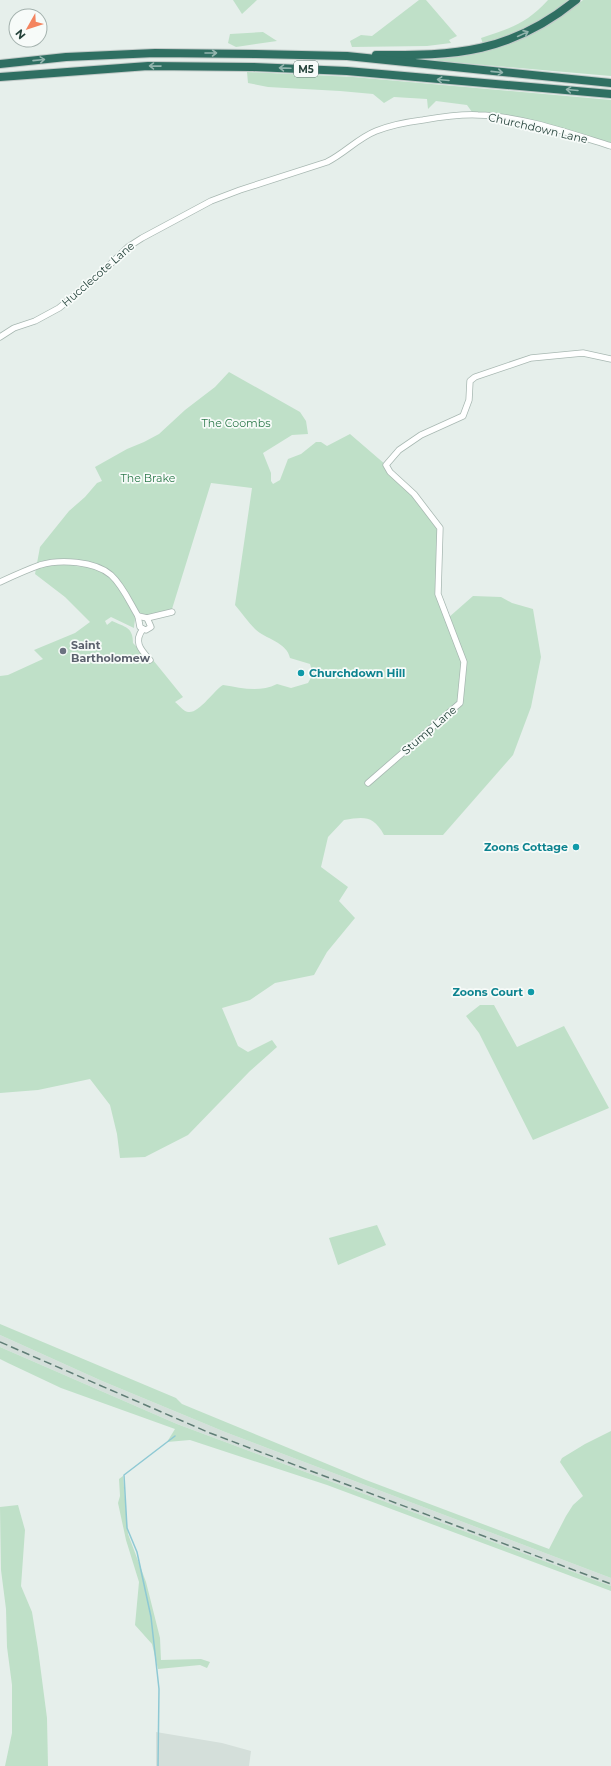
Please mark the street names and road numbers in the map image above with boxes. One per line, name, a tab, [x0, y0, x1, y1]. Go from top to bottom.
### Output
road number: M5	[294, 61, 318, 77]
street label: Churchdown Lane	[487, 110, 589, 146]
street label: Hucclecote Lane	[59, 238, 138, 309]
street label: Stump Lane	[399, 702, 459, 757]

